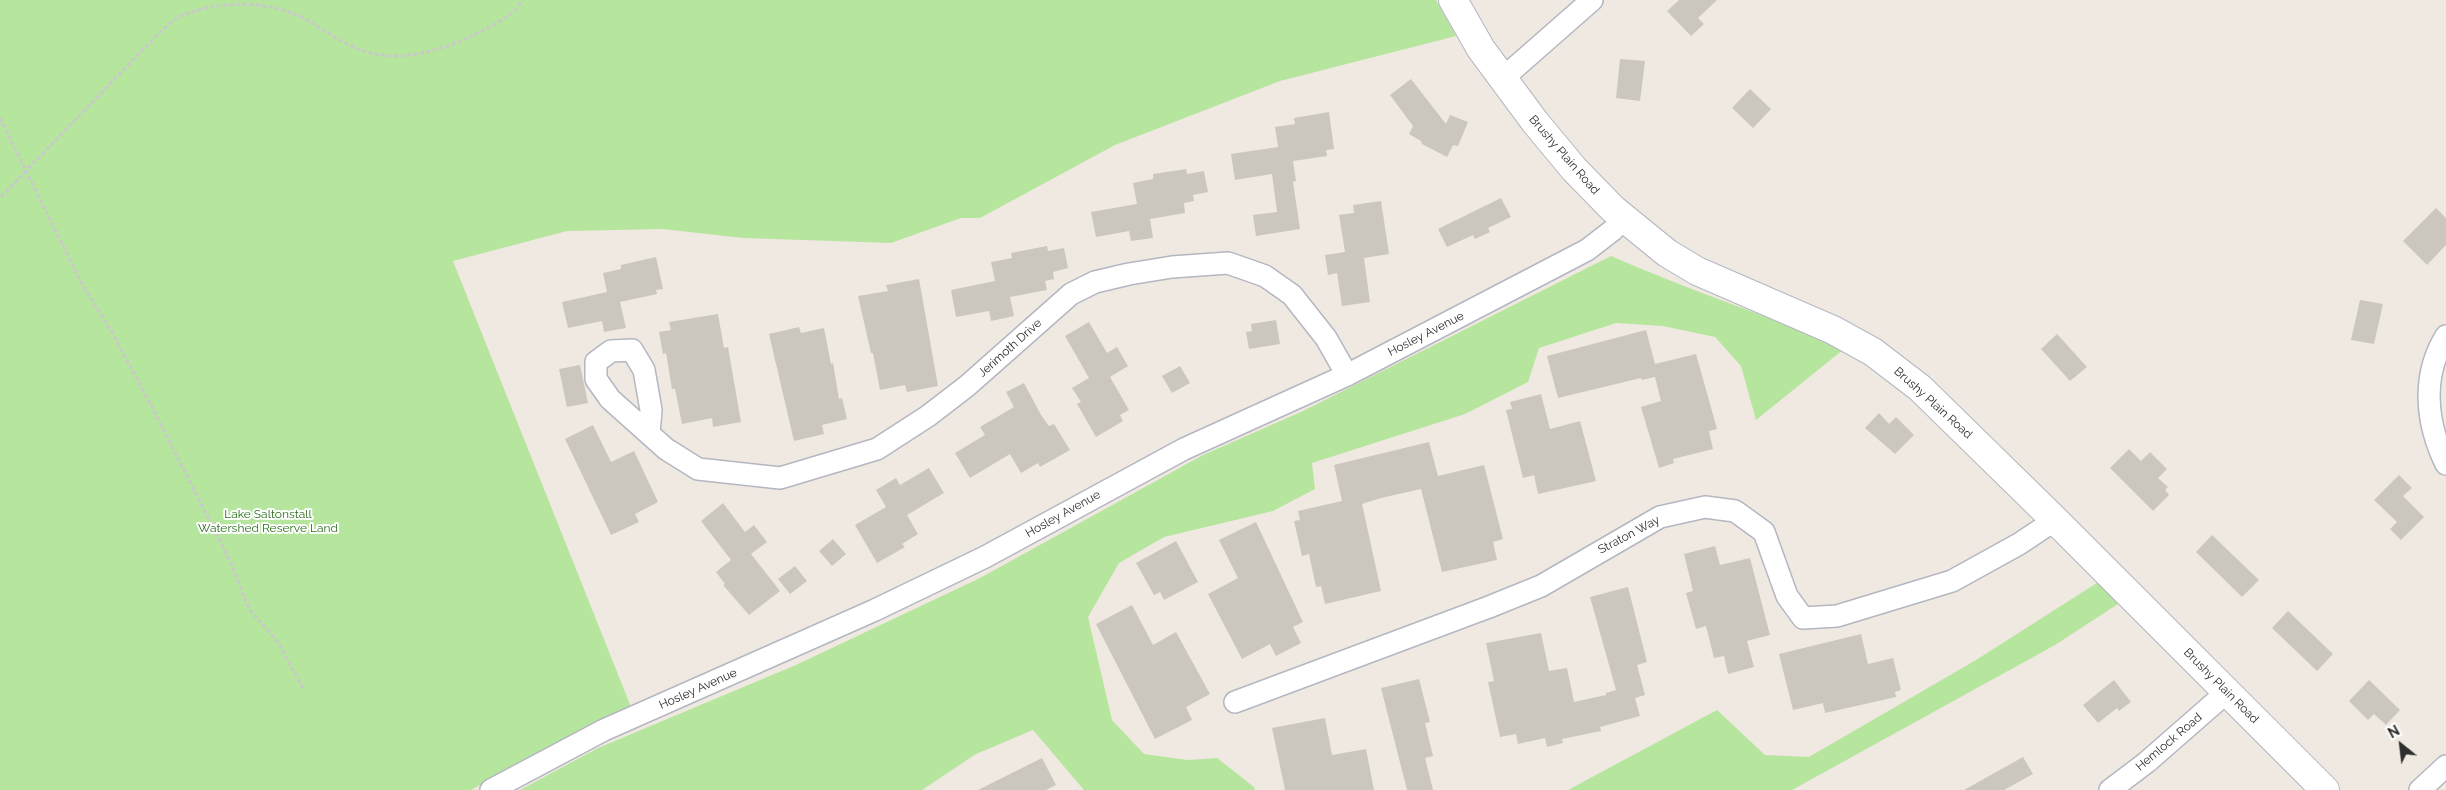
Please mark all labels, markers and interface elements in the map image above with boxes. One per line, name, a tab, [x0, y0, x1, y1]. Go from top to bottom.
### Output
street label: Brushy Plain Road	[1526, 112, 1602, 198]
street label: Hosley Avenue	[1386, 309, 1466, 359]
street label: Jerimoth Drive	[975, 316, 1045, 380]
street label: Brushy Plain Road	[1891, 364, 1975, 442]
street label: Hosley Avenue	[1023, 487, 1103, 541]
park label: Lake Saltonstall Watershed Reserve Land	[198, 507, 338, 535]
street label: Straton Way	[1596, 513, 1662, 557]
street label: Brushy Plain Road	[2180, 645, 2262, 727]
street label: Hosley Avenue	[657, 665, 739, 713]
street label: Hemlock Road	[2133, 710, 2205, 774]
north arrow	[2376, 720, 2426, 770]
text: N	[2385, 722, 2402, 741]

